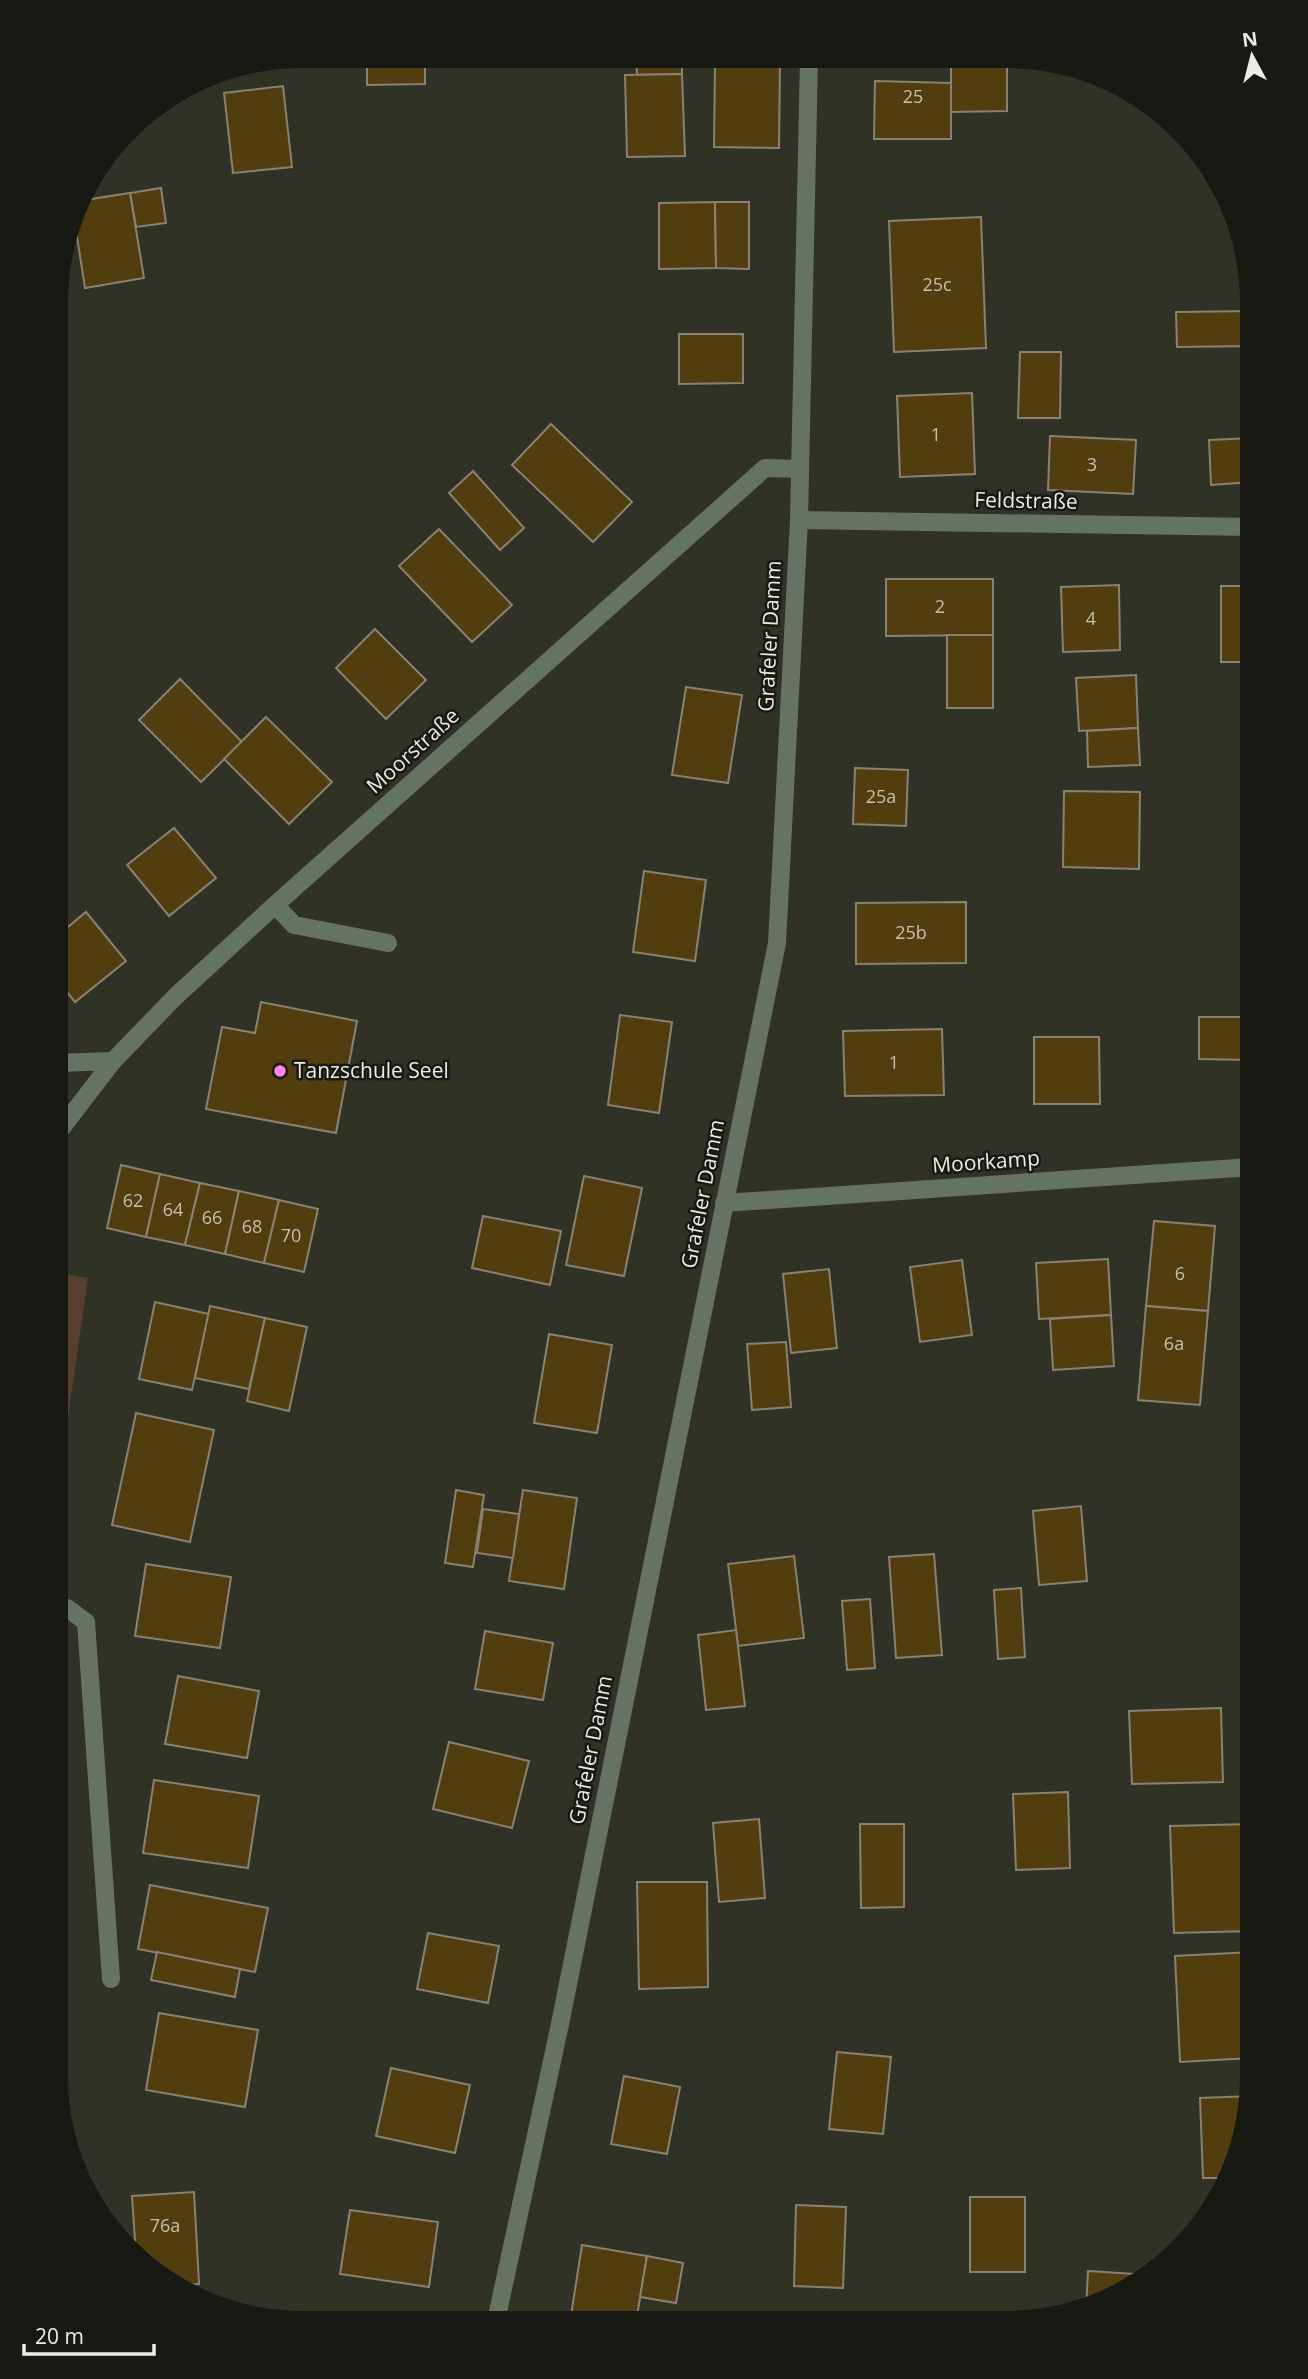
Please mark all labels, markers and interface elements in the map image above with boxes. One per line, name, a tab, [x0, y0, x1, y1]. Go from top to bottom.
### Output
north arrow	[1217, 21, 1287, 91]
text: N	[1241, 25, 1259, 53]
house number: 25	[903, 84, 923, 108]
house number: 25c	[922, 272, 952, 296]
house number: 1	[931, 422, 941, 446]
house number: 3	[1087, 452, 1097, 476]
street label: Feldstraße	[974, 485, 1078, 515]
street label: Grafeler Damm	[751, 560, 787, 712]
house number: 2	[935, 594, 945, 618]
house number: 4	[1086, 606, 1096, 630]
street label: Moorstraße	[360, 701, 465, 799]
house number: 25a	[866, 784, 896, 808]
house number: 25b	[895, 920, 927, 944]
house number: 1	[889, 1050, 899, 1074]
place label: Tanzschule Seel	[294, 1056, 449, 1084]
marker: Tanzschule Seel	[272, 1063, 288, 1079]
street label: Grafeler Damm	[674, 1117, 730, 1271]
street label: Moorkamp	[931, 1143, 1041, 1179]
house number: 62	[123, 1188, 143, 1212]
house number: 64	[163, 1197, 183, 1221]
house number: 66	[202, 1205, 222, 1229]
house number: 68	[242, 1214, 262, 1238]
house number: 70	[281, 1223, 301, 1247]
house number: 6	[1175, 1261, 1185, 1285]
house number: 6a	[1164, 1331, 1184, 1355]
street label: Grafeler Damm	[562, 1673, 618, 1827]
house number: 76a	[150, 2213, 180, 2237]
scale bar	[24, 2312, 154, 2356]
text: 20 m	[35, 2322, 84, 2350]

